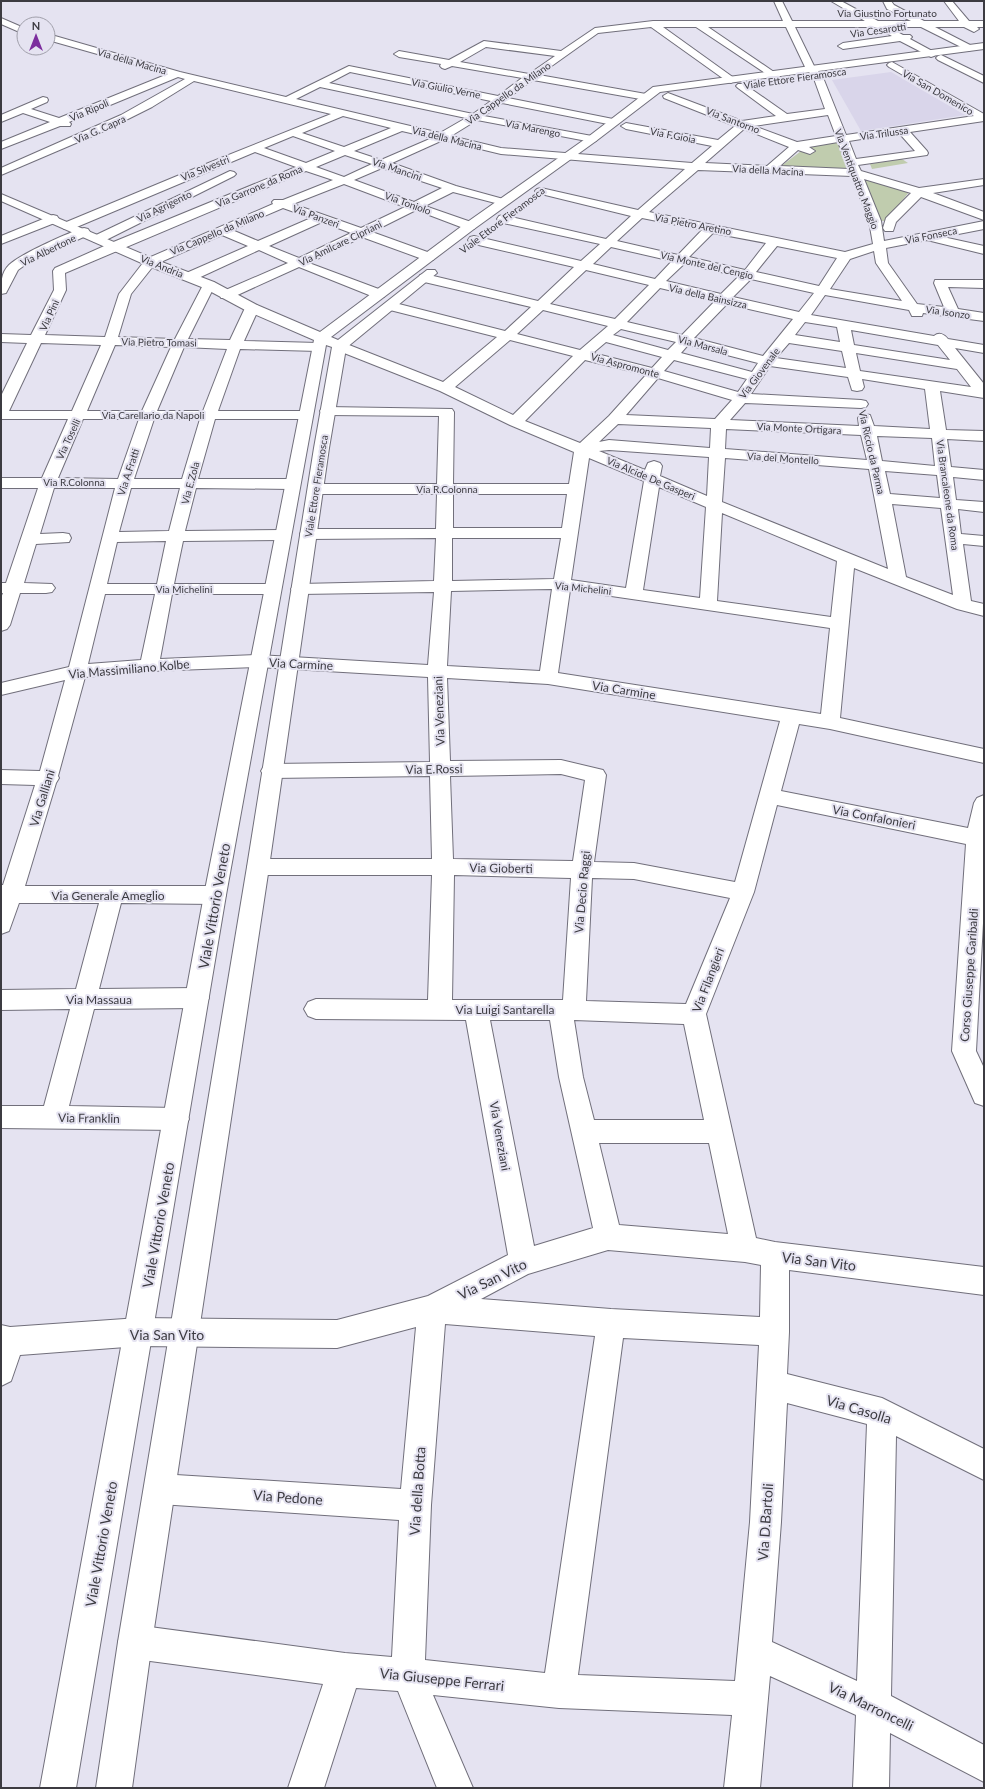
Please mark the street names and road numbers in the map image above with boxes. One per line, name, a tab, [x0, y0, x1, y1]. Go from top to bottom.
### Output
street label: Via Giustino Fortunato	[837, 7, 937, 19]
street label: Via Cesarotti	[849, 20, 907, 40]
street label: Via della Macina	[96, 45, 168, 77]
street label: Via Cappello da Milano	[463, 59, 553, 127]
street label: Viale Ettore Fieramosca	[743, 65, 847, 91]
street label: Via San Domenico	[900, 67, 976, 117]
street label: Via Giulio Verne	[410, 75, 482, 101]
street label: Via Ripoli	[68, 96, 110, 124]
street label: Via Santorno	[704, 104, 762, 136]
street label: Via G. Capra	[73, 112, 127, 146]
street label: Via Marengo	[504, 117, 562, 139]
street label: Via della Macina	[411, 124, 483, 152]
street label: Via Trilussa	[859, 124, 909, 142]
street label: Via F.Gioia	[649, 125, 697, 145]
street label: Via Ventiquattro Maggio	[832, 127, 882, 231]
street label: Via Silvestri	[179, 153, 231, 183]
street label: Via Mancini	[371, 155, 423, 183]
street label: Via Garrone da Roma	[214, 162, 304, 210]
street label: Via della Macina	[732, 162, 804, 178]
street label: Viale Ettore Fieramosca	[457, 184, 547, 256]
street label: Via Agrigento	[135, 187, 194, 224]
street label: Via Toniolo	[383, 189, 433, 217]
street label: Via Panzeri	[291, 202, 341, 230]
street label: Via Cappello da Milano	[168, 207, 266, 257]
street label: Via Pietro Aretino	[654, 211, 733, 237]
street label: Via Amilcare Cipriani	[297, 218, 383, 268]
street label: Via Fonseca	[904, 224, 958, 246]
street label: Via Albertone	[18, 231, 78, 269]
street label: Via Monte del Cengio	[659, 248, 755, 282]
street label: Via Andria	[139, 252, 185, 280]
street label: Via della Bainsizza	[668, 281, 748, 311]
street label: Via Pini	[37, 297, 61, 333]
street label: Via Isonzo	[925, 303, 971, 321]
street label: Via Marsala	[677, 333, 729, 357]
street label: Via Pietro Tomasi	[121, 335, 197, 349]
street label: Via Giovenale	[736, 345, 782, 401]
street label: Via Aspromonte	[589, 350, 661, 380]
street label: Via Carellario da Napoli	[102, 409, 204, 421]
street label: Via Riccio da Parma	[856, 409, 888, 495]
street label: Via Toselli	[53, 417, 83, 461]
street label: Via Monte Ortigara	[756, 420, 842, 436]
street label: Viale Ettore Fieramosca	[302, 434, 330, 538]
street label: Via Brancaleone da Roma	[934, 439, 962, 551]
street label: Via A.Fratti	[115, 447, 141, 497]
street label: Via del Montello	[747, 450, 820, 467]
street label: Via Alcide De Gasperi	[605, 454, 697, 502]
street label: Via E.Zola	[179, 460, 201, 506]
street label: Via R.Colonna	[43, 476, 105, 488]
street label: Via R.Colonna	[416, 483, 478, 495]
street label: Via Michelini	[554, 579, 612, 597]
street label: Via Michelini	[156, 583, 212, 595]
street label: Via Carmine	[269, 655, 333, 673]
street label: Via Massimiliano Kolbe	[68, 656, 190, 682]
street label: Via Veneziani	[430, 676, 448, 746]
street label: Via Carmine	[591, 678, 657, 702]
street label: Via E.Rossi	[405, 761, 463, 777]
street label: Via Galliani	[26, 768, 58, 828]
street label: Via Confalonieri	[831, 802, 917, 832]
street label: Viale Vittorio Veneto	[195, 842, 233, 970]
street label: Via Decio Raggi	[571, 850, 593, 934]
street label: Via Gioberti	[469, 860, 533, 876]
street label: Via Generale Ameglio	[51, 888, 165, 903]
street label: Corso Giuseppe Garibaldi	[957, 908, 981, 1042]
street label: Via Filangieri	[689, 946, 727, 1014]
street label: Via Massaua	[66, 992, 132, 1007]
street label: Via Luigi Santarella	[456, 1002, 555, 1017]
street label: Via Veneziani	[487, 1100, 513, 1172]
street label: Via Franklin	[58, 1110, 120, 1126]
street label: Viale Vittorio Veneto	[139, 1161, 177, 1289]
street label: Via San Vito	[781, 1248, 857, 1274]
street label: Via San Vito	[455, 1255, 529, 1303]
street label: Via San Vito	[130, 1326, 204, 1343]
street label: Via Casolla	[824, 1391, 894, 1427]
street label: Via della Botta	[405, 1446, 429, 1536]
street label: Viale Vittorio Veneto	[82, 1480, 120, 1608]
street label: Via D.Bartoli	[754, 1483, 776, 1561]
street label: Via Pedone	[253, 1486, 323, 1508]
street label: Via Giuseppe Ferrari	[379, 1664, 505, 1694]
street label: Via Marroncelli	[826, 1678, 916, 1734]

